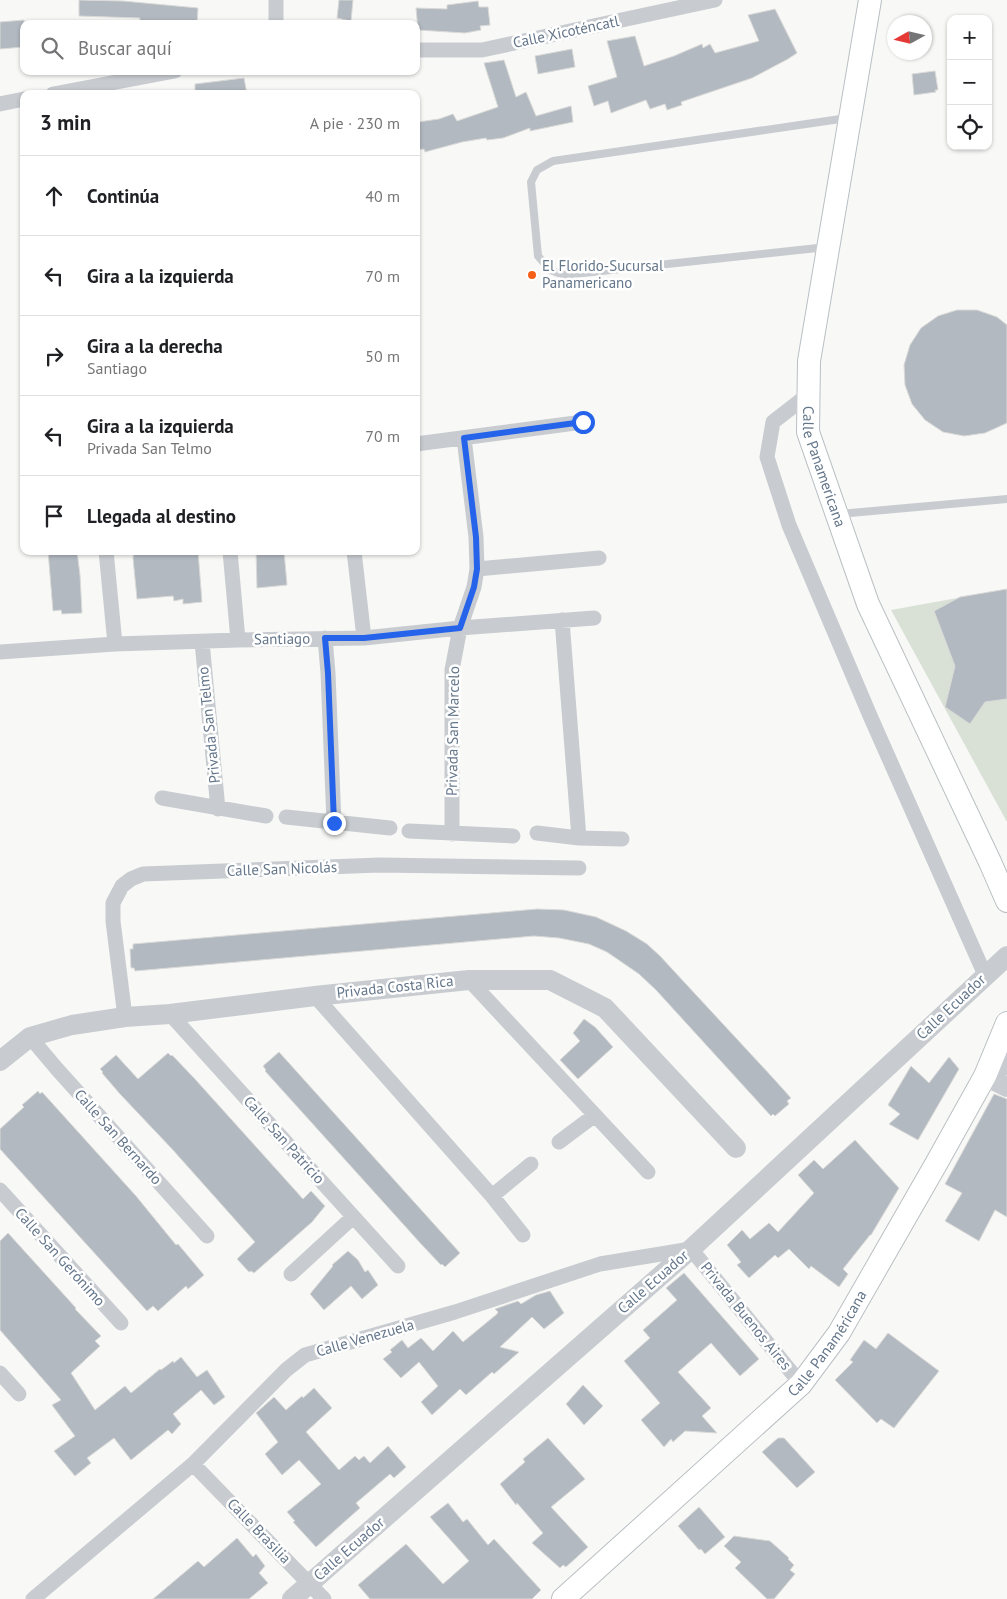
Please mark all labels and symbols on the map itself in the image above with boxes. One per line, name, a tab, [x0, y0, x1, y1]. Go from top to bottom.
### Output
street label: Calle Xicoténcatl	[511, 11, 621, 52]
north arrow	[887, 15, 932, 60]
place label: El Florido-Sucursal Panamericano	[542, 256, 664, 292]
marker: El Florido-Sucursal Panamericano	[526, 269, 538, 281]
street label: Calle Panamericana	[799, 406, 850, 529]
route start	[572, 411, 595, 434]
street label: Santiago	[254, 629, 310, 648]
street label: Privada San Telmo	[193, 666, 224, 784]
street label: Privada San Marcelo	[442, 666, 463, 796]
route end	[323, 812, 346, 835]
street label: Calle San Nicolás	[226, 857, 338, 880]
street label: Calle Ecuador	[912, 970, 989, 1043]
street label: Privada Costa Rica	[336, 971, 454, 1002]
street label: Calle San Bernardo	[70, 1085, 166, 1188]
street label: Calle San Patricio	[240, 1092, 329, 1188]
street label: Calle San Gerónimo	[11, 1203, 110, 1310]
street label: Calle Ecuador	[613, 1246, 692, 1318]
street label: Privada Buenos Aires	[697, 1258, 796, 1374]
street label: Calle Panaméricana	[783, 1287, 871, 1401]
street label: Calle Venezuela	[314, 1314, 416, 1361]
street label: Calle Brasilia	[223, 1494, 295, 1567]
street label: Calle Ecuador	[309, 1513, 388, 1585]

